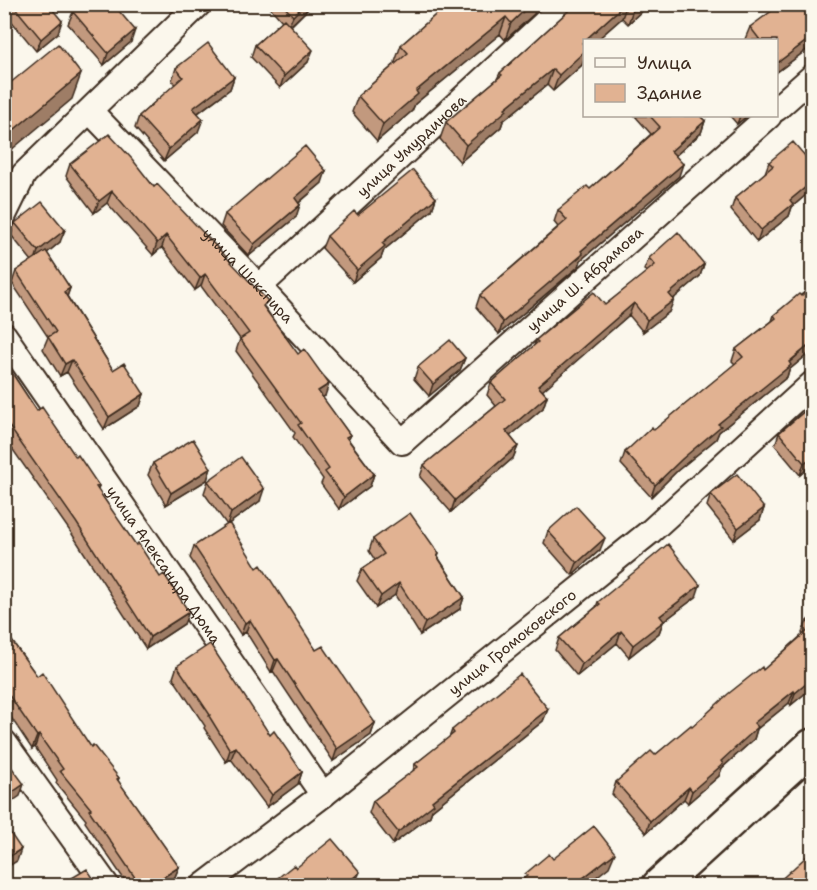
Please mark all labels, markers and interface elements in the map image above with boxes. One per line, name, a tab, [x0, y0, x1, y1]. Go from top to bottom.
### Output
legend	[583, 39, 778, 117]
text: Улица	[637, 51, 691, 75]
text: Здание	[637, 81, 702, 105]
street label: улица Умурдинова	[353, 90, 471, 201]
street label: улица Ш. Абрамова	[523, 222, 648, 336]
street label: улица Шекспира	[198, 224, 298, 328]
street label: улица Александра Дюма	[102, 482, 226, 649]
street label: улица Громоковского	[445, 585, 581, 700]

